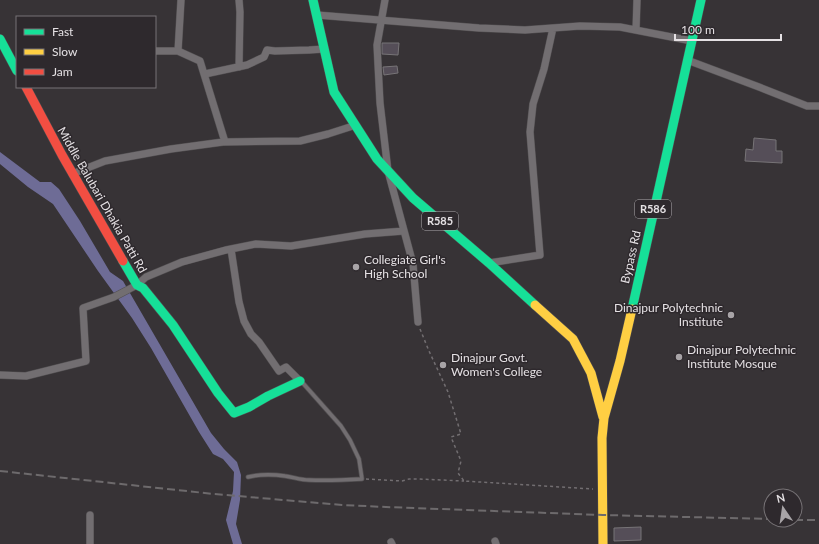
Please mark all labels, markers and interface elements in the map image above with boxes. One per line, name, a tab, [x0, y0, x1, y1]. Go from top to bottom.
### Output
legend	[16, 16, 156, 88]
scale bar	[675, 16, 781, 42]
text: 100 m	[681, 22, 715, 37]
text: Fast	[52, 24, 74, 39]
text: Slow	[52, 44, 78, 59]
text: Jam	[52, 64, 73, 79]
street label: Middle Balubari Dhakia Patti Rd	[54, 124, 151, 276]
road number: R586	[635, 200, 671, 218]
road number: R585	[422, 212, 458, 230]
street label: Bypass Rd	[617, 229, 644, 285]
place label: Collegiate Girl's High School	[364, 252, 446, 281]
marker: Collegiate Girl's High School	[351, 262, 361, 272]
place label: Dinajpur Polytechnic Institute	[614, 300, 723, 329]
marker: Dinajpur Polytechnic Institute	[726, 310, 736, 320]
place label: Dinajpur Polytechnic Institute Mosque	[687, 342, 796, 371]
place label: Dinajpur Govt. Women's College	[451, 350, 542, 379]
marker: Dinajpur Polytechnic Institute Mosque	[674, 352, 684, 362]
marker: Dinajpur Govt. Women's College	[438, 360, 448, 370]
north arrow	[763, 488, 803, 528]
text: N	[775, 490, 786, 505]

